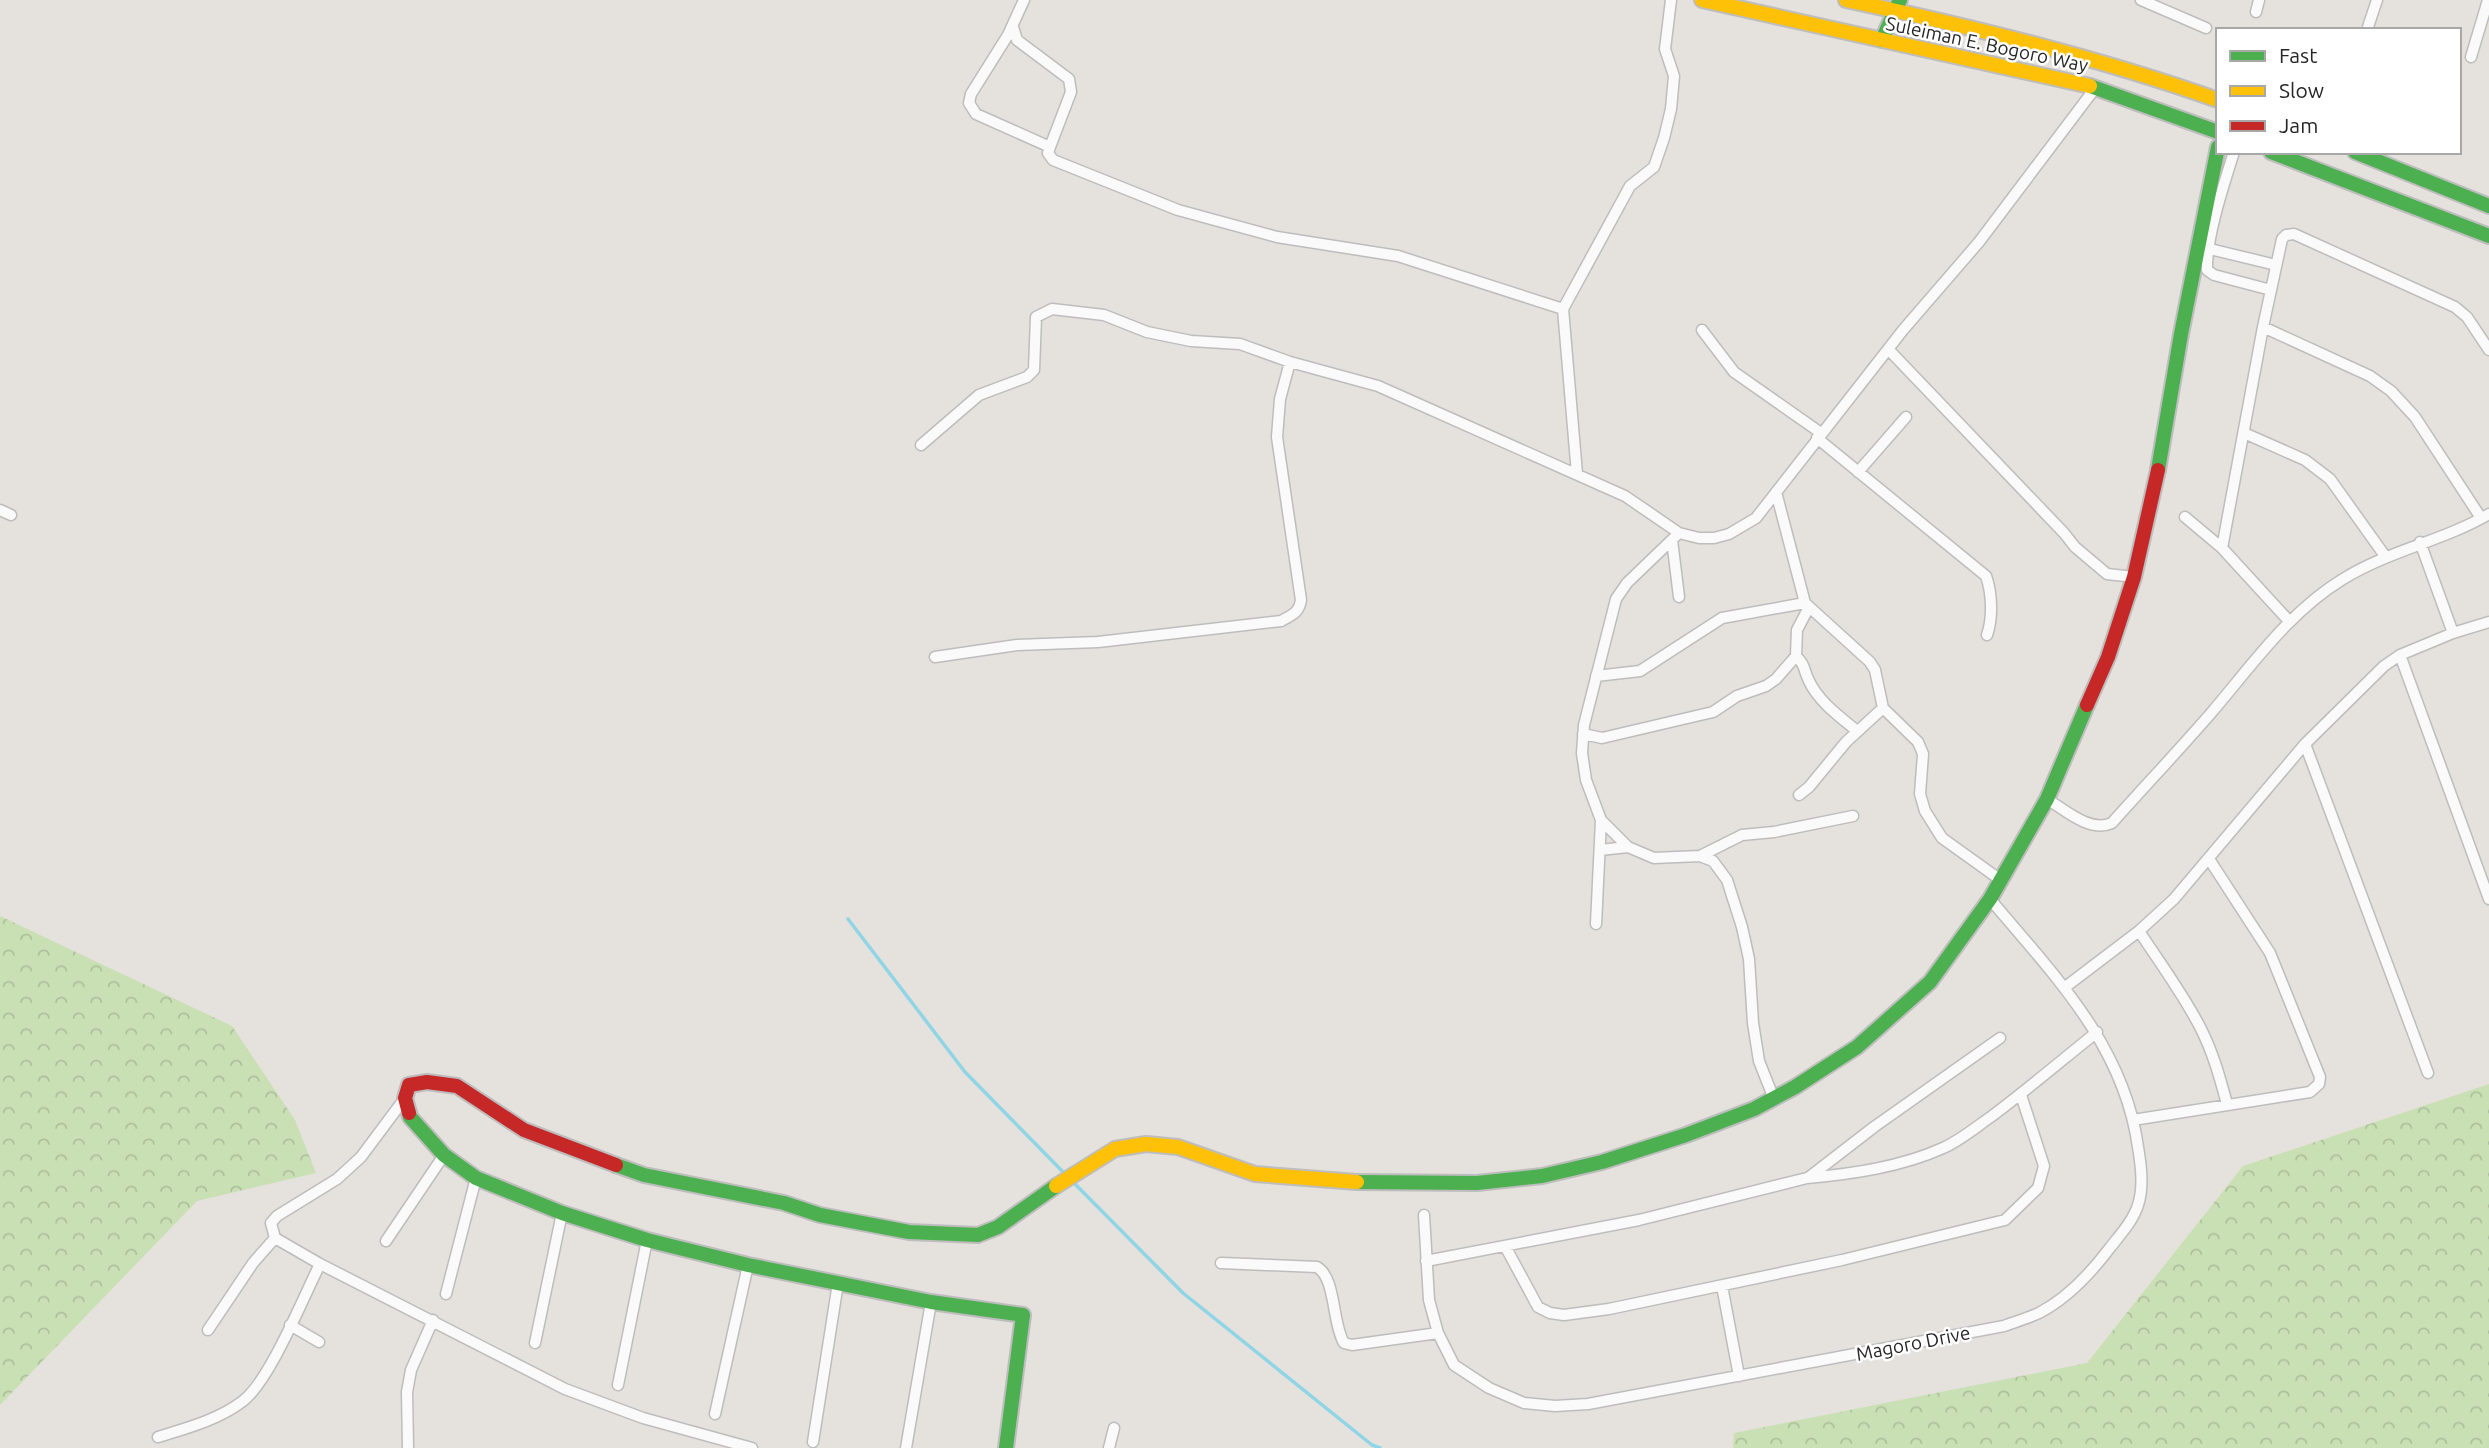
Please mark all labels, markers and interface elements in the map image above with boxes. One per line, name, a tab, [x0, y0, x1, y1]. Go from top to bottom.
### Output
street label: Suleiman E. Bogoro Way	[1884, 12, 2090, 76]
legend	[2216, 28, 2461, 154]
text: Fast	[2279, 43, 2317, 67]
text: Slow	[2279, 78, 2324, 102]
text: Jam	[2279, 113, 2318, 137]
street label: Magoro Drive	[1854, 1321, 1972, 1365]

